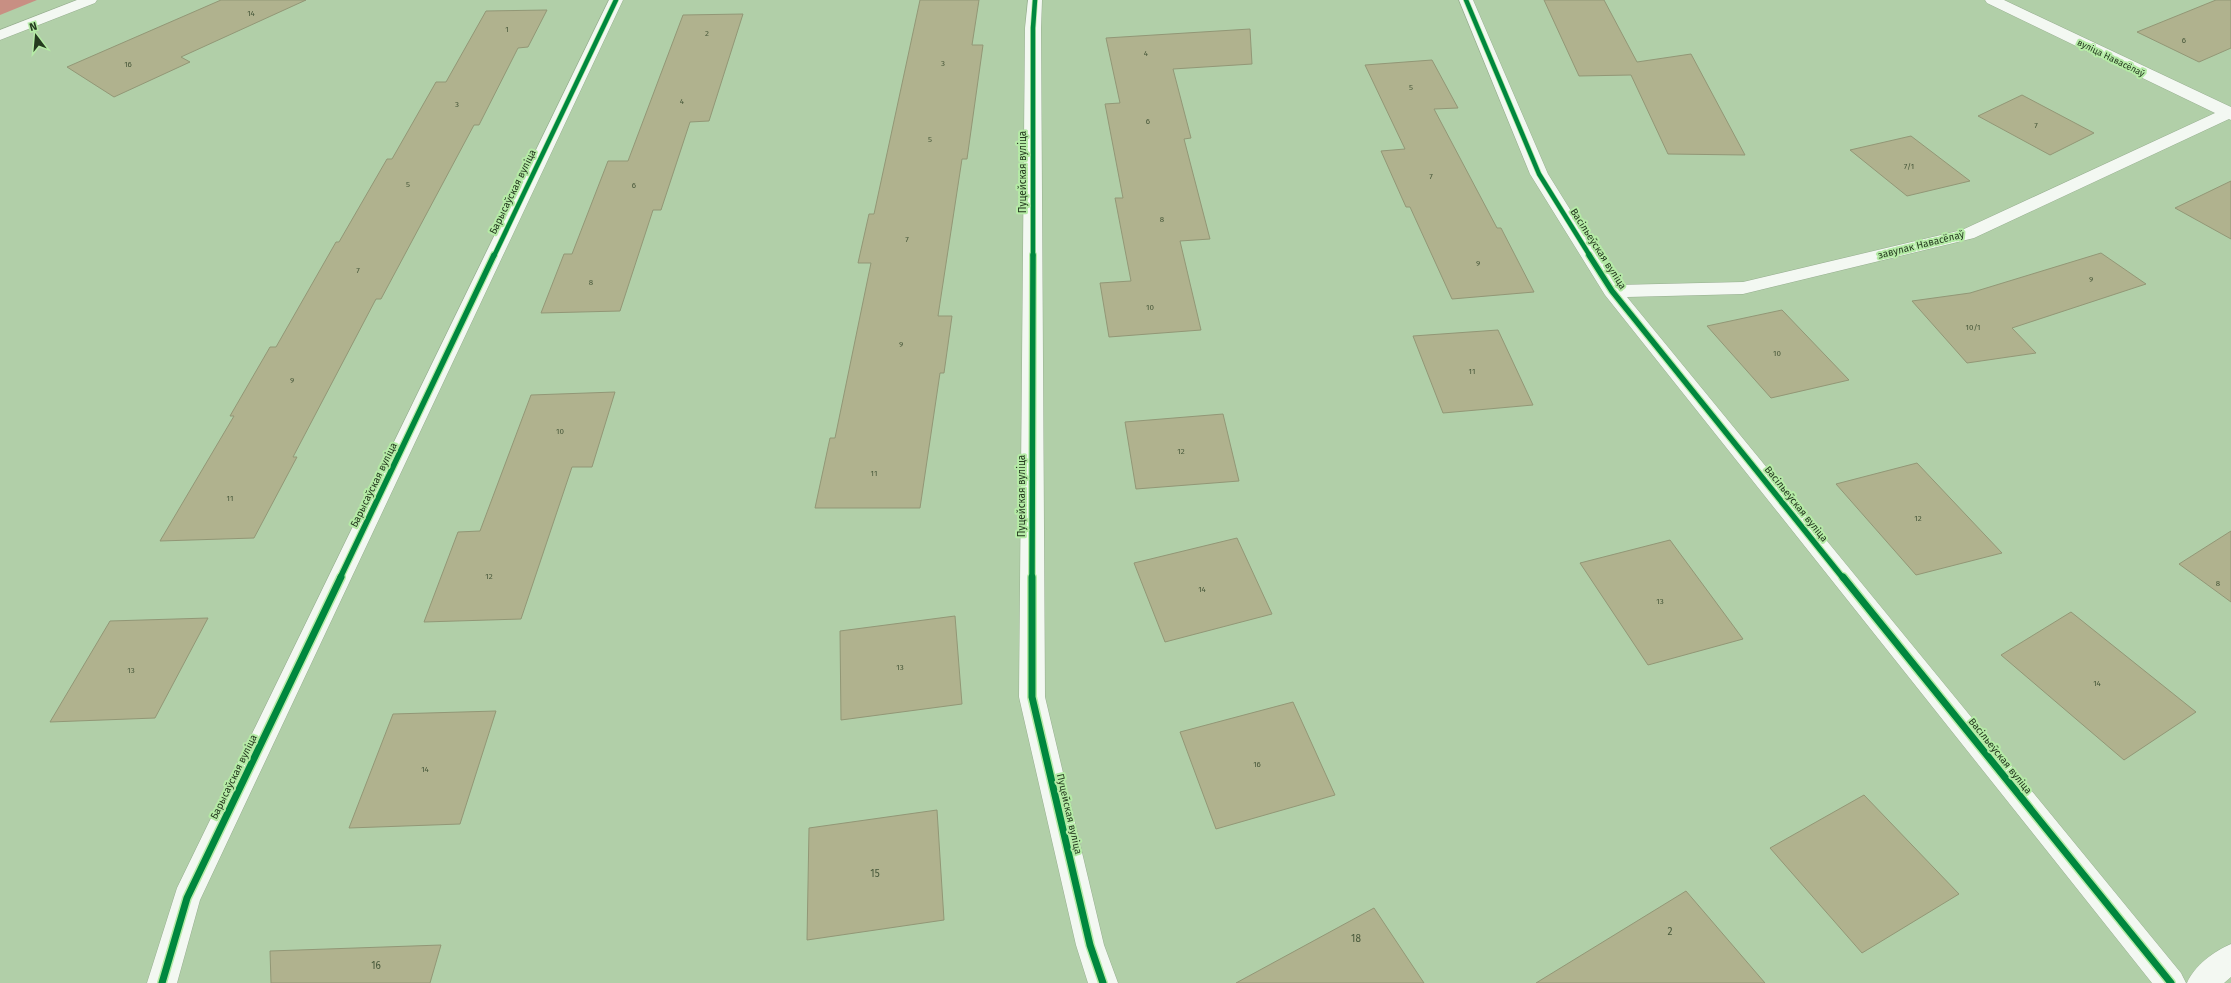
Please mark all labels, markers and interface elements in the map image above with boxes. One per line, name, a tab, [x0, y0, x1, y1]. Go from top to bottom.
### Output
house number: 14	[247, 9, 256, 18]
north arrow	[16, 16, 56, 56]
text: N	[28, 20, 39, 34]
house number: 1	[505, 25, 509, 34]
house number: 2	[705, 29, 709, 38]
house number: 6	[2182, 36, 2186, 45]
street label: вуліца Навасёлаў	[2076, 37, 2147, 79]
house number: 4	[1144, 49, 1149, 58]
house number: 3	[941, 59, 945, 68]
house number: 16	[124, 60, 132, 69]
house number: 5	[1409, 83, 1413, 92]
house number: 4	[680, 97, 685, 106]
house number: 3	[455, 100, 459, 109]
house number: 6	[1146, 117, 1150, 126]
house number: 7	[2034, 121, 2038, 130]
street label: Пуцейская вуліца	[1016, 131, 1029, 213]
house number: 5	[928, 135, 932, 144]
street label: Барысаўская вуліца	[486, 147, 539, 236]
house number: 7/1	[1904, 162, 1914, 171]
house number: 7	[1429, 172, 1433, 181]
house number: 5	[406, 180, 410, 189]
house number: 6	[632, 181, 636, 190]
street label: Васільеўская вуліца	[1567, 206, 1629, 292]
house number: 8	[1160, 215, 1165, 224]
street label: завулак Навасёлаў	[1876, 227, 1966, 262]
house number: 7	[905, 235, 909, 244]
house number: 9	[1476, 259, 1480, 268]
house number: 7	[356, 266, 360, 275]
house number: 9	[2089, 275, 2093, 284]
house number: 8	[589, 278, 594, 287]
house number: 10	[1146, 303, 1154, 312]
house number: 10/1	[1965, 323, 1981, 332]
house number: 9	[899, 340, 903, 349]
house number: 10	[1773, 349, 1781, 358]
house number: 11	[1469, 367, 1475, 376]
house number: 9	[290, 376, 294, 385]
house number: 10	[556, 427, 564, 436]
street label: Барысаўская вуліца	[347, 440, 400, 529]
house number: 12	[1177, 447, 1185, 456]
street label: Пуцейская вуліца	[1015, 455, 1028, 537]
street label: Васільеўская вуліца	[1762, 463, 1831, 544]
house number: 11	[871, 469, 877, 478]
house number: 11	[227, 494, 233, 503]
house number: 12	[1914, 514, 1922, 523]
house number: 12	[485, 572, 493, 581]
house number: 8	[2216, 579, 2221, 588]
house number: 14	[1198, 585, 1207, 594]
house number: 13	[1656, 597, 1664, 606]
house number: 13	[896, 663, 904, 672]
house number: 13	[127, 666, 135, 675]
house number: 14	[2093, 679, 2102, 688]
street label: Васільеўская вуліца	[1966, 715, 2035, 796]
street label: Барысаўская вуліца	[207, 732, 260, 821]
house number: 16	[1253, 760, 1261, 769]
house number: 14	[421, 765, 430, 774]
street label: Пуцейская вуліца	[1054, 772, 1085, 856]
house number: 15	[870, 868, 880, 880]
house number: 2	[1668, 926, 1673, 938]
house number: 18	[1351, 933, 1361, 945]
house number: 16	[371, 960, 381, 972]

